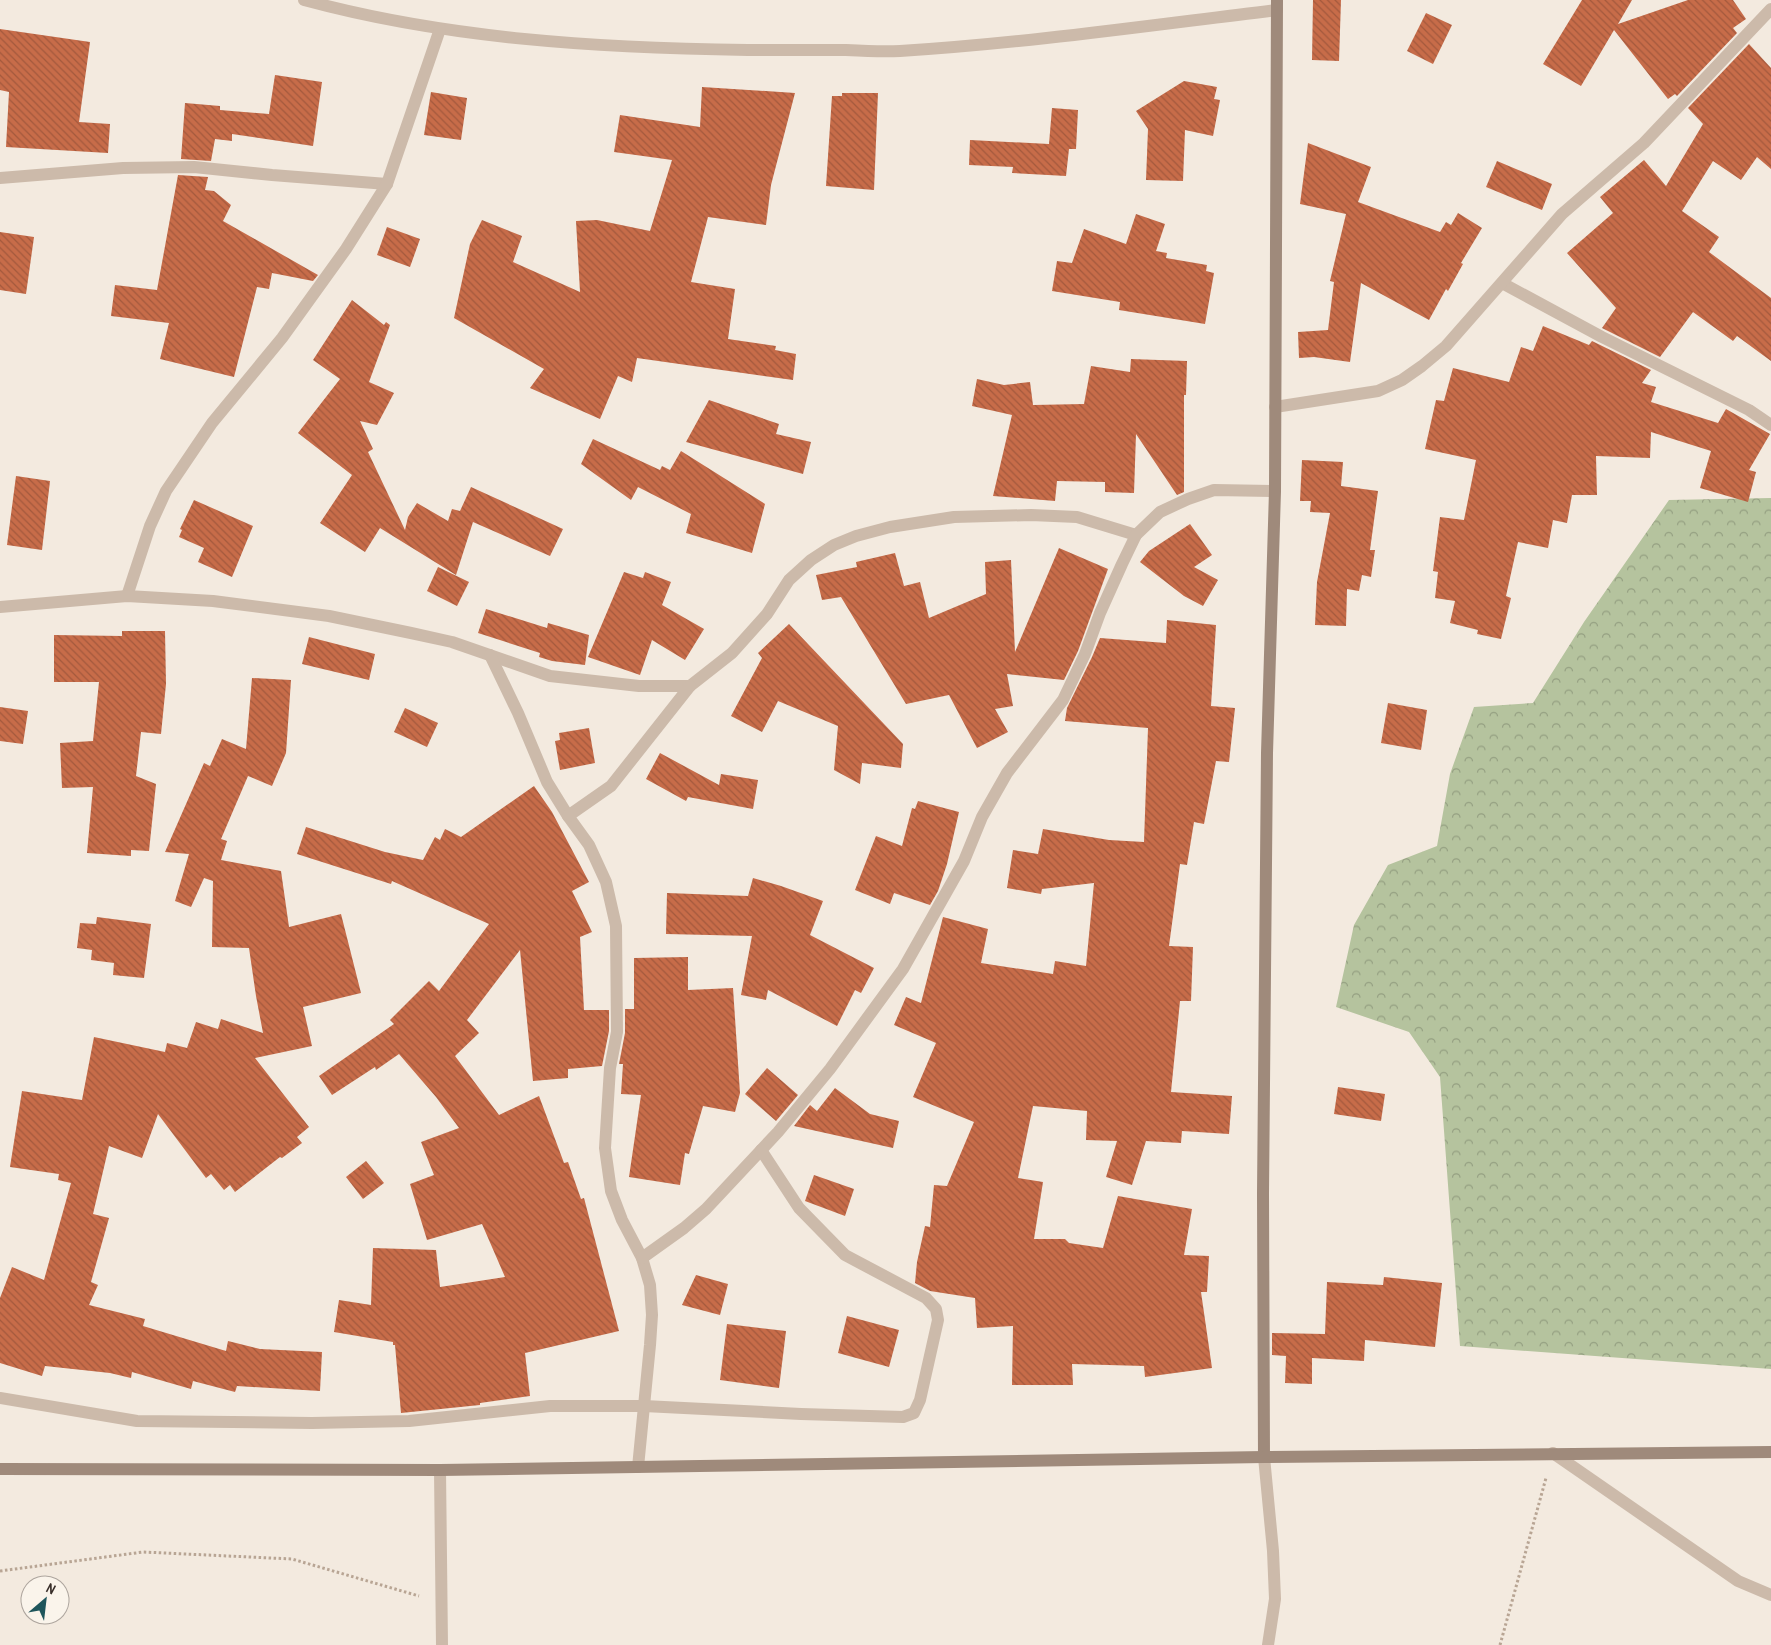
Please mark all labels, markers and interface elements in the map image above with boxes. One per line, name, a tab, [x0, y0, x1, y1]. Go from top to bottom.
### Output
north arrow	[20, 1575, 70, 1625]
text: N	[43, 1579, 59, 1598]

